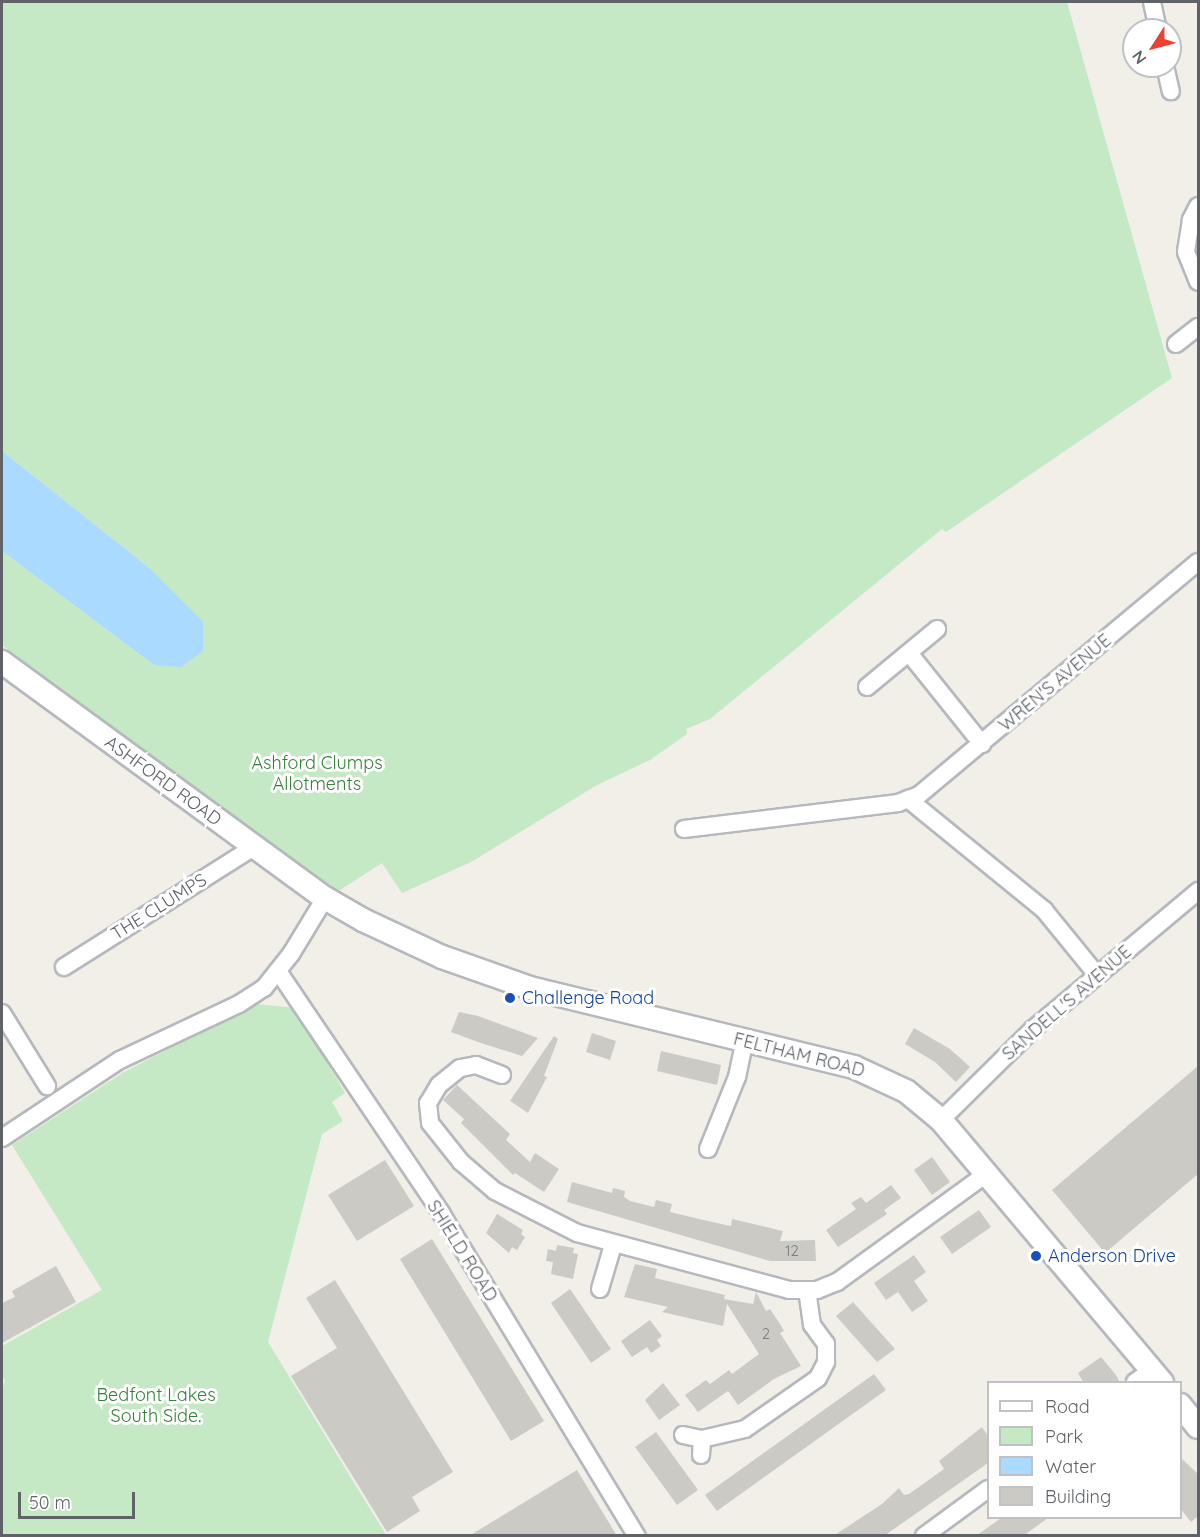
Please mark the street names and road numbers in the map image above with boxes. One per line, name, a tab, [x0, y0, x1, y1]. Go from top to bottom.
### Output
street label: WREN'S AVENUE	[995, 630, 1115, 736]
street label: ASHFORD ROAD	[101, 732, 225, 830]
street label: THE CLUMPS	[107, 869, 211, 945]
street label: SANDELL'S AVENUE	[998, 941, 1136, 1065]
street label: FELTHAM ROAD	[731, 1028, 867, 1082]
street label: SHIELD ROAD	[422, 1196, 502, 1306]

